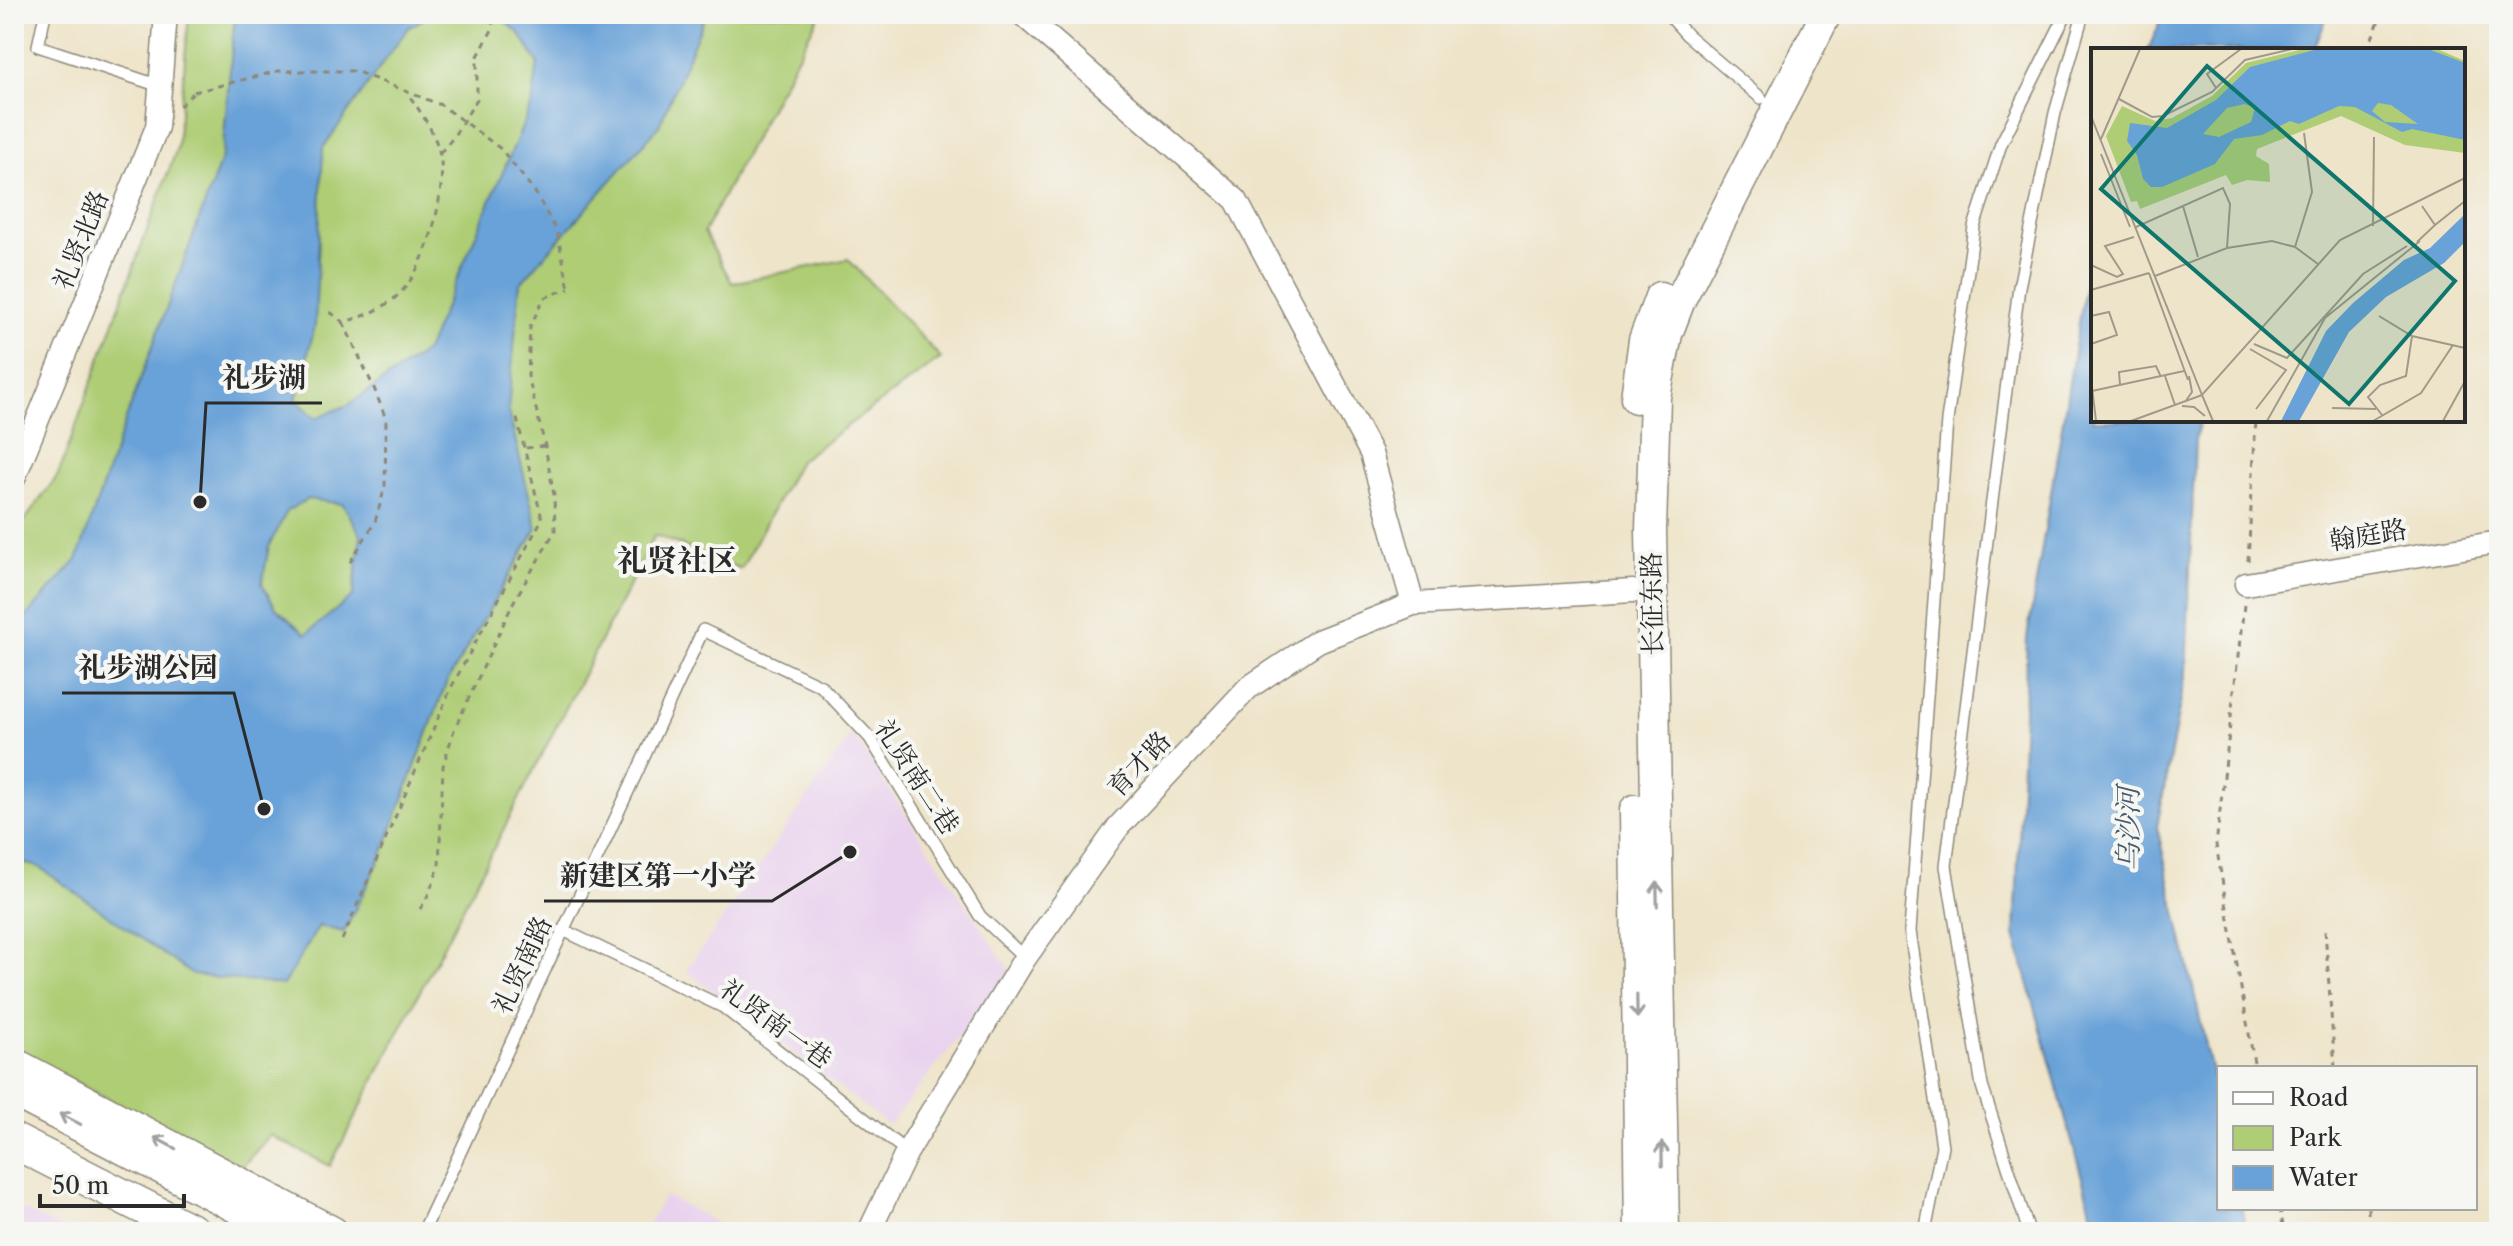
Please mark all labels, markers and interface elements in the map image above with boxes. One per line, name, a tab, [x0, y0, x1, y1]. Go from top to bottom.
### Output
inset map	[2091, 48, 2465, 422]
street label: 礼贤北路	[47, 186, 115, 294]
callout: 礼步湖	[206, 351, 322, 403]
text: 礼步湖	[222, 360, 306, 394]
street label: 翰庭路	[2327, 513, 2409, 557]
district label: 礼贤社区	[617, 542, 737, 579]
street label: 长征东路	[1635, 552, 1669, 656]
callout: 礼步湖公园	[62, 641, 234, 693]
text: 礼步湖公园	[78, 650, 218, 684]
street label: 礼贤南二巷	[868, 714, 966, 840]
street label: 育才路	[1101, 725, 1177, 803]
water label: 乌沙河	[2111, 782, 2145, 871]
callout: 新建区第一小学	[544, 849, 772, 901]
text: 新建区第一小学	[560, 858, 756, 892]
one-way arrow	[1650, 881, 1665, 908]
street label: 礼贤南路	[486, 911, 558, 1019]
street label: 礼贤南一巷	[714, 973, 838, 1075]
one-way arrow	[1629, 992, 1645, 1019]
legend	[2217, 1066, 2477, 1210]
text: Road	[2289, 1083, 2349, 1112]
one-way arrow	[58, 1111, 82, 1127]
text: Park	[2289, 1123, 2342, 1152]
one-way arrow	[153, 1135, 177, 1151]
one-way arrow	[1655, 1141, 1670, 1168]
scale bar	[40, 1158, 184, 1208]
text: Water	[2288, 1163, 2358, 1192]
text: 50 m	[52, 1171, 109, 1200]

